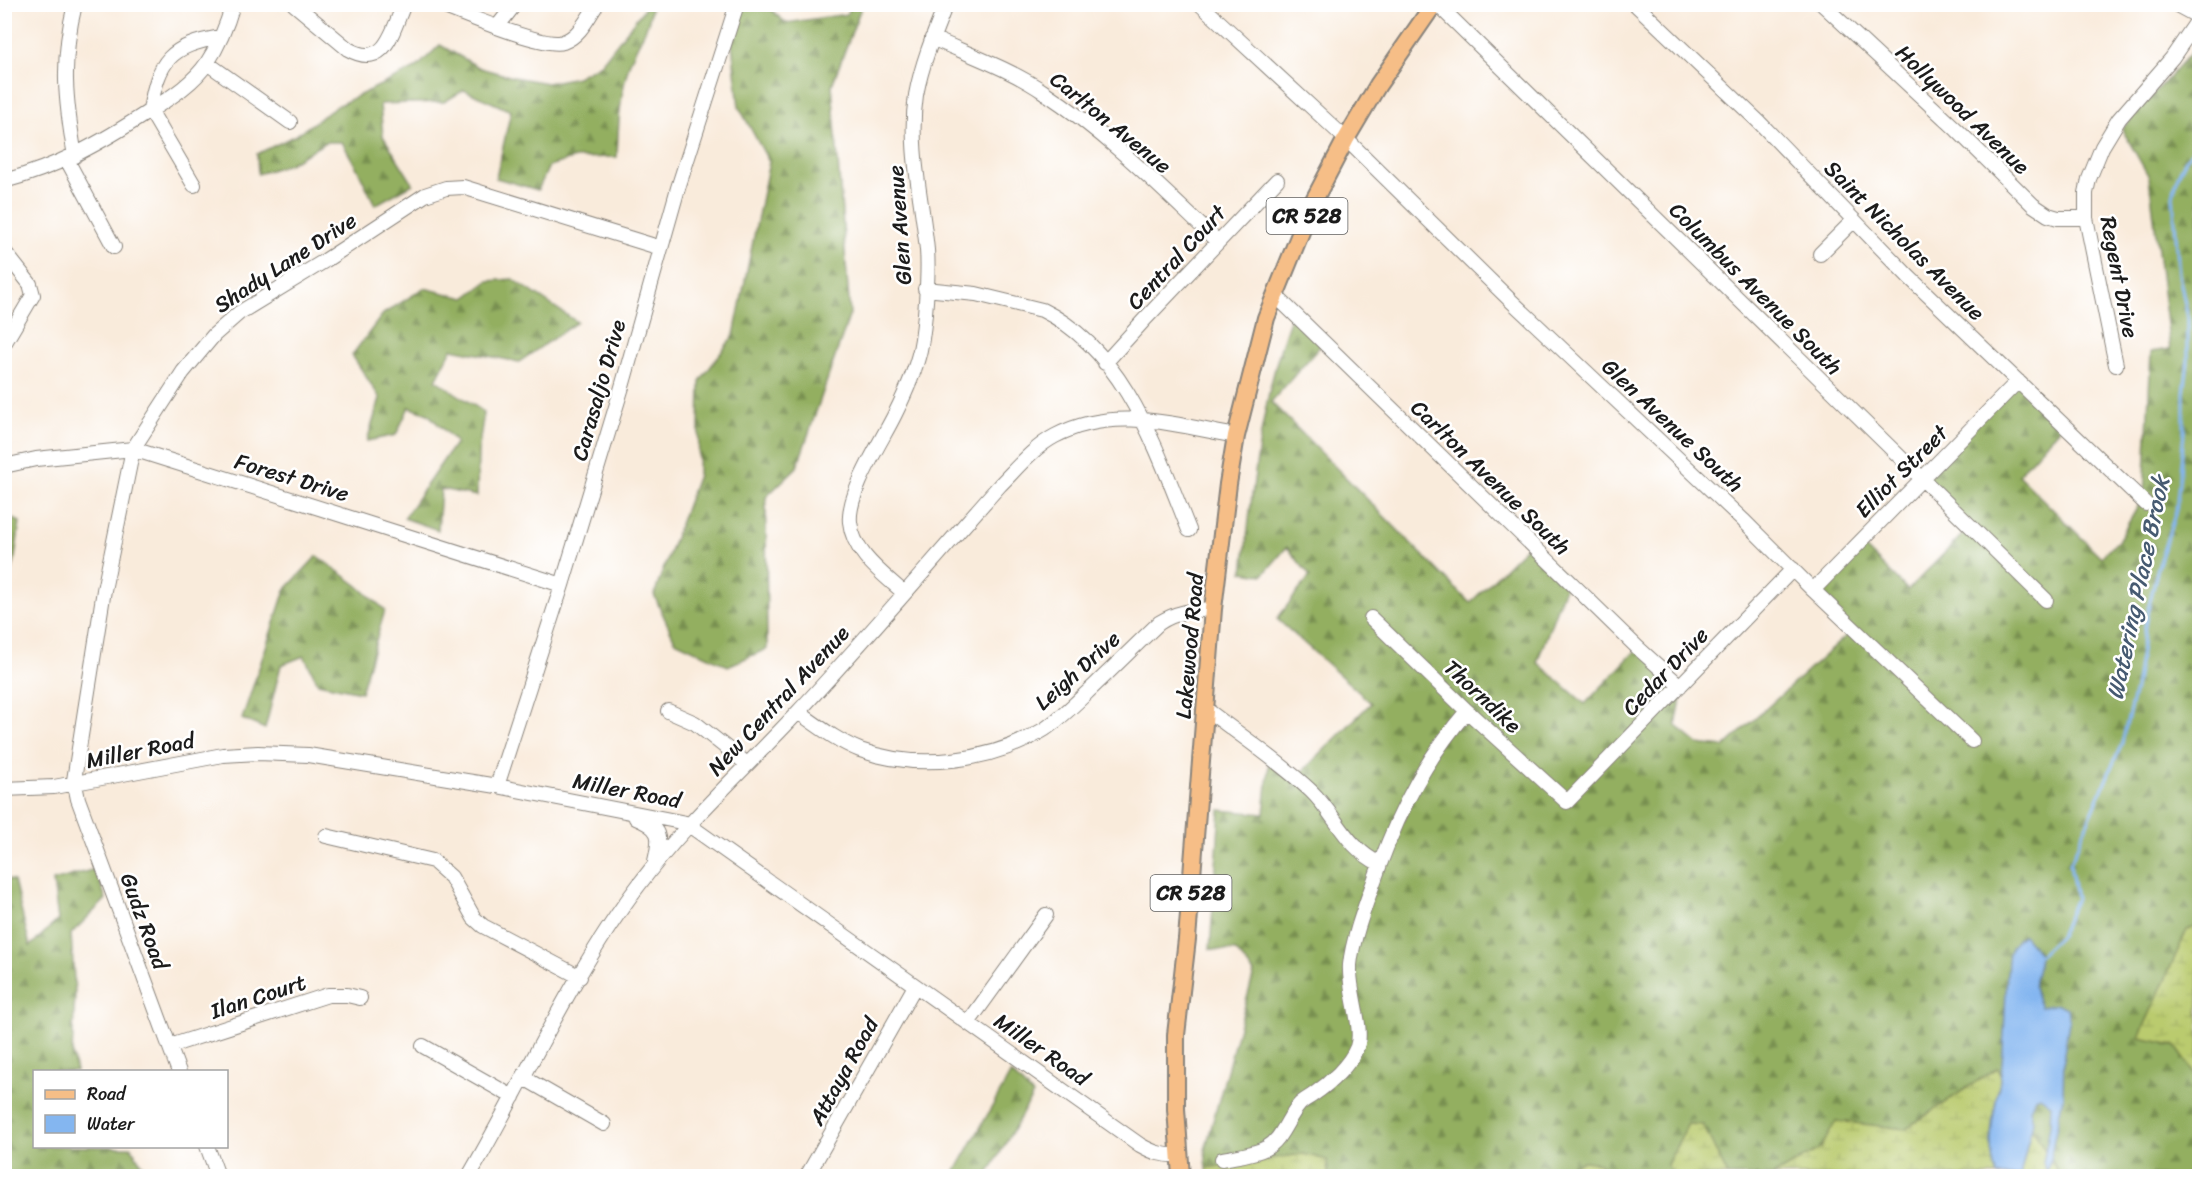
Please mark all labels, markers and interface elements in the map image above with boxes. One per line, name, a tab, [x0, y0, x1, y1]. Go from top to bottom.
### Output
street label: Hollywood Avenue	[1886, 34, 2040, 185]
street label: Carlton Avenue	[1041, 61, 1180, 184]
street label: Saint Nicholas Avenue	[1815, 150, 1995, 330]
street label: Glen Avenue	[876, 164, 923, 286]
street label: Columbus Avenue South	[1659, 192, 1852, 385]
street label: Central Court	[1117, 195, 1237, 319]
road number: CR 528	[1266, 198, 1348, 234]
street label: Shady Lane Drive	[206, 201, 365, 323]
street label: Regent Drive	[2089, 213, 2150, 341]
street label: Carasaljo Drive	[560, 315, 637, 465]
street label: Glen Avenue South	[1592, 349, 1753, 502]
street label: Carlton Avenue South	[1401, 390, 1580, 565]
street label: Elliot Street	[1845, 414, 1958, 528]
street label: Forest Drive	[230, 442, 354, 513]
water label: Watering Place Brook	[2094, 469, 2183, 704]
street label: Lakewood Road	[1164, 570, 1215, 720]
street label: New Central Avenue	[697, 615, 860, 785]
street label: Cedar Drive	[1612, 617, 1718, 725]
street label: Leigh Drive	[1025, 621, 1130, 720]
street label: Thorndike	[1434, 649, 1531, 744]
street label: Miller Road	[83, 721, 199, 780]
street label: Miller Road	[569, 761, 686, 820]
street label: Gudz Road	[109, 867, 181, 976]
road number: CR 528	[1150, 875, 1232, 911]
street label: Ilan Court	[204, 963, 312, 1031]
street label: Miller Road	[986, 1002, 1099, 1098]
street label: Attaya Road	[797, 1009, 890, 1133]
legend	[33, 1070, 228, 1148]
text: Road	[87, 1078, 127, 1110]
text: Water	[87, 1108, 136, 1140]

